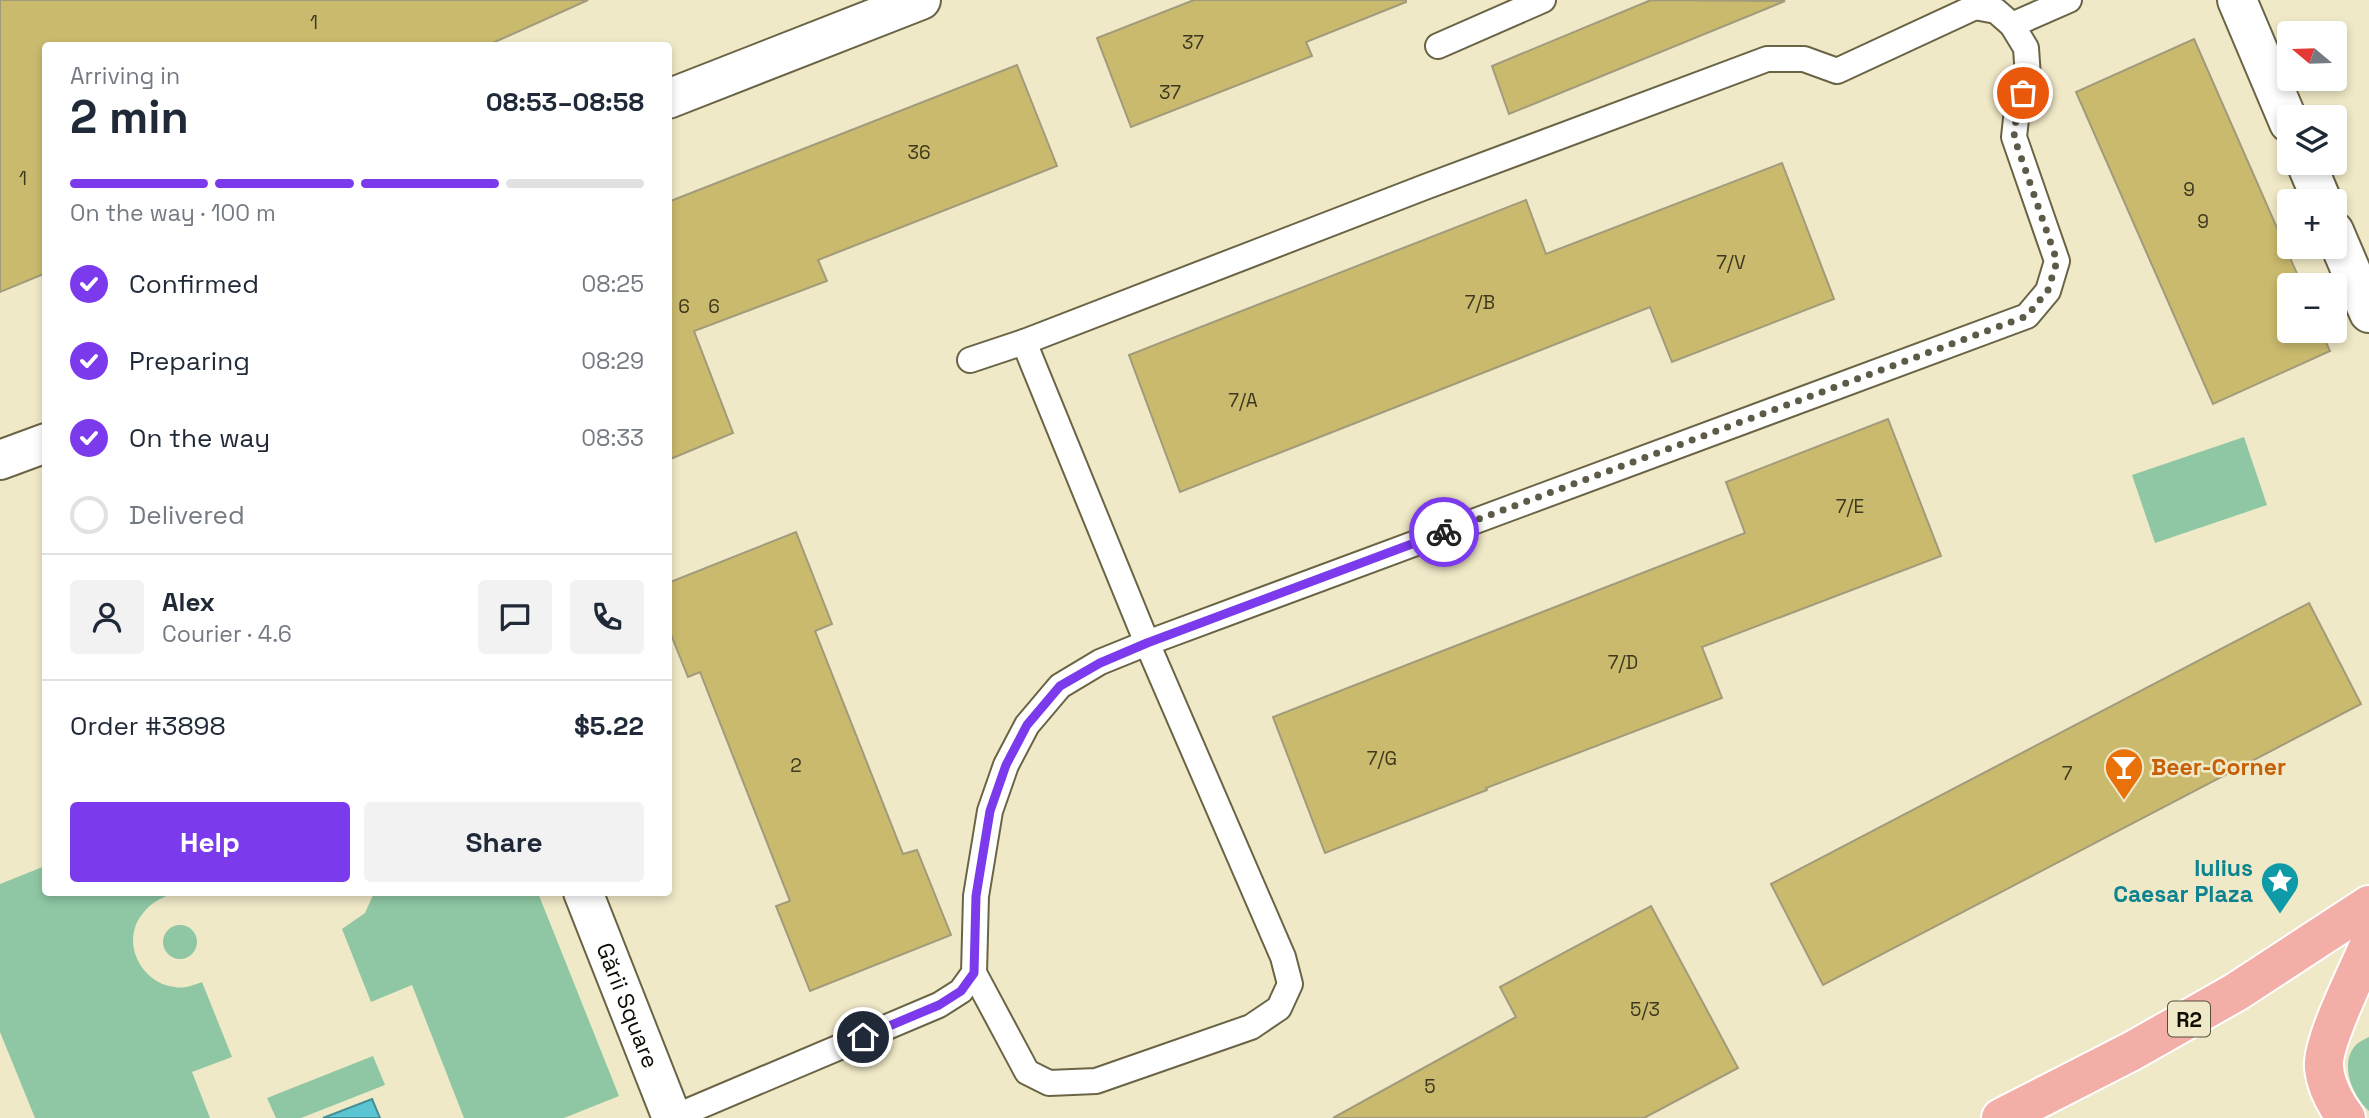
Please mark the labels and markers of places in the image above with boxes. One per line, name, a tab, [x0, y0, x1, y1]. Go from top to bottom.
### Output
pin	[1993, 63, 2053, 123]
bar icon: Beer-Corner	[2103, 746, 2145, 801]
place label: Beer-Corner	[2151, 752, 2286, 782]
place label: Iulius Caesar Plaza	[2113, 853, 2253, 909]
place icon: Iulius Caesar Plaza	[2259, 860, 2301, 915]
pin	[833, 1007, 893, 1067]

